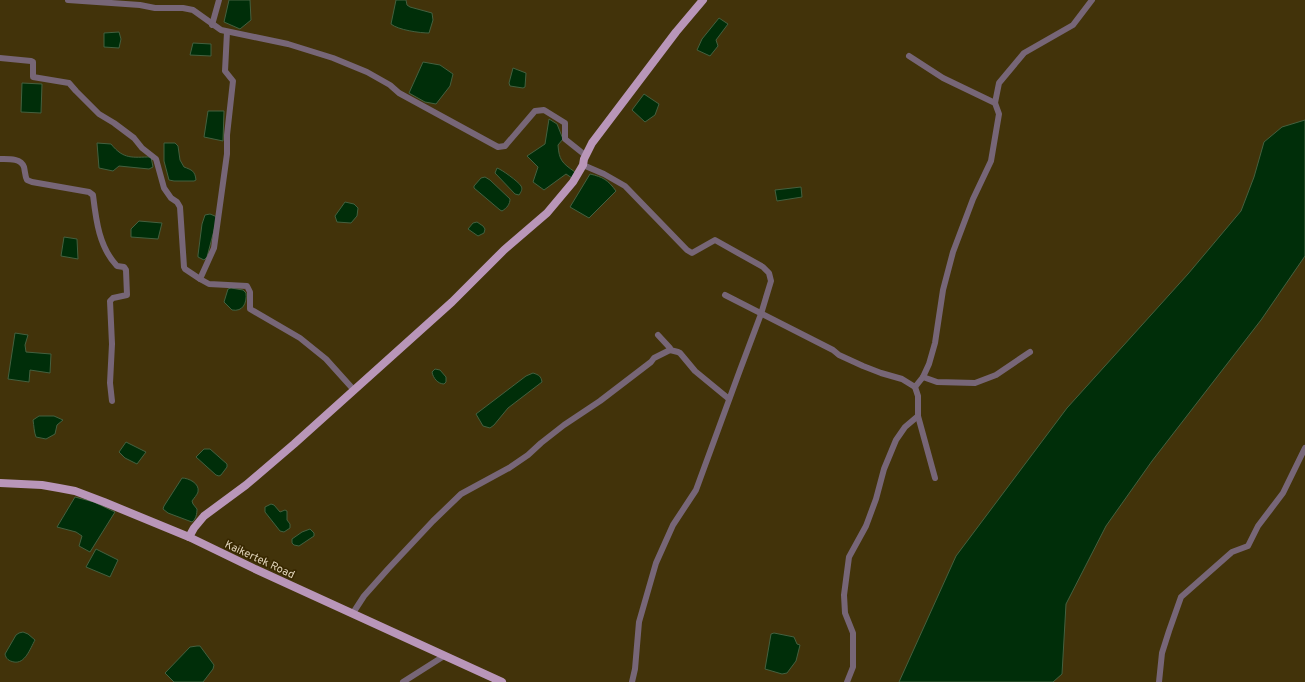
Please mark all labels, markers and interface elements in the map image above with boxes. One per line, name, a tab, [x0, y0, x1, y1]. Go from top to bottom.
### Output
street label: Kaikertek Road	[222, 538, 297, 582]

